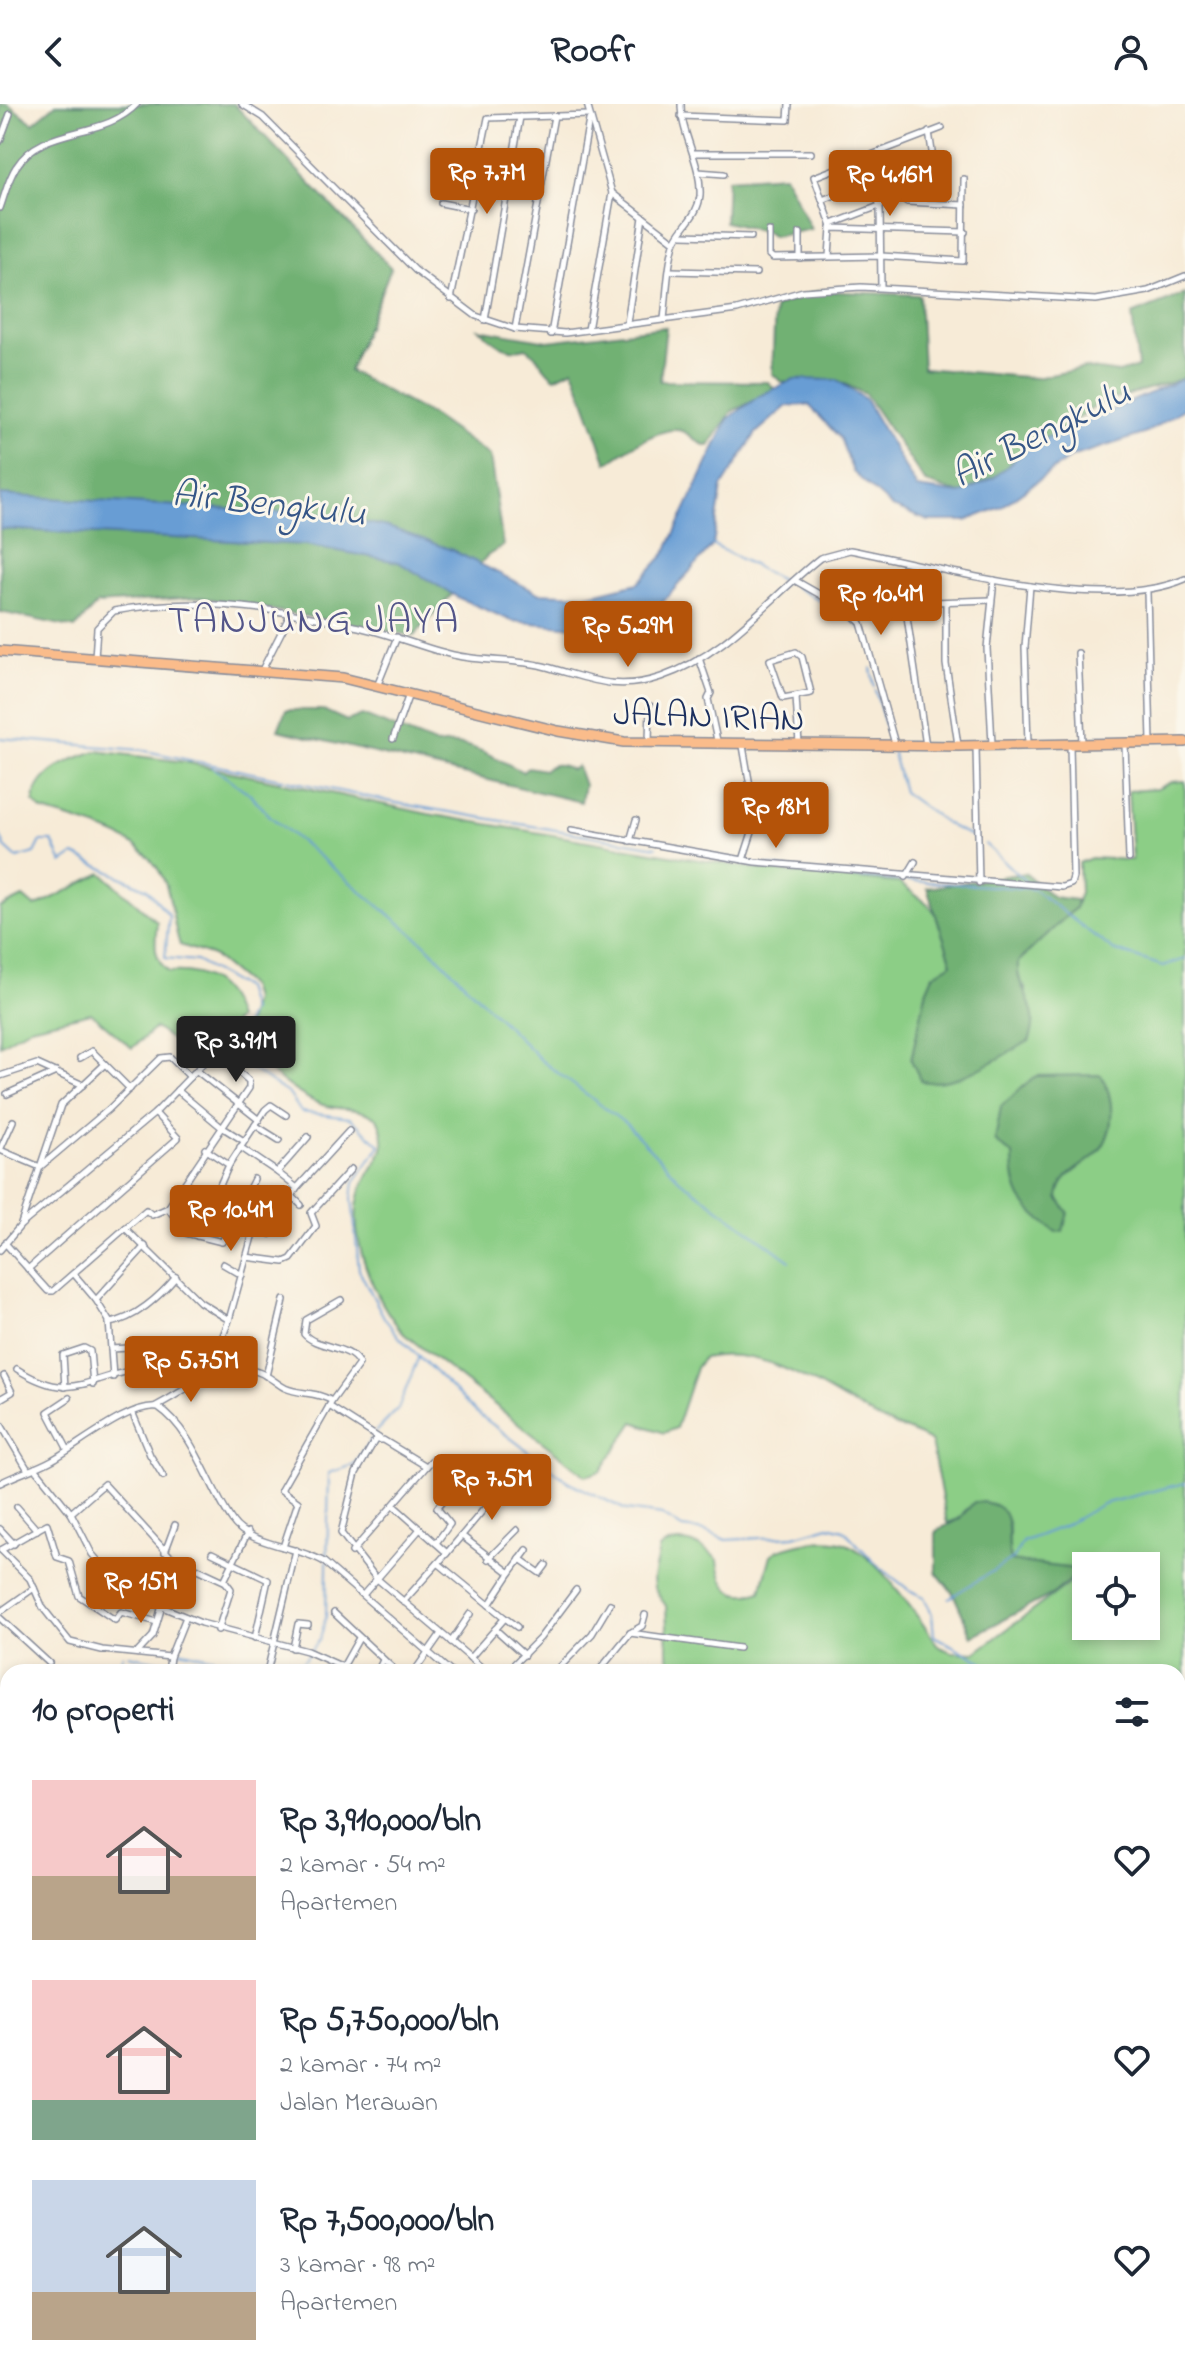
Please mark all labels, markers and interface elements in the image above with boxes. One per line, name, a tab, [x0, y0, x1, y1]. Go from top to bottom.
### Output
text: Roofr	[550, 26, 635, 79]
icon: back	[32, 30, 76, 74]
icon: person	[1109, 30, 1153, 74]
pin: Rp 7.7M	[413, 148, 561, 216]
pin: Rp 4.16M	[807, 150, 973, 218]
text: Rp 7.7M	[448, 155, 526, 193]
text: Rp 4.16M	[847, 157, 933, 195]
water label: Air Bengkulu	[942, 366, 1141, 505]
water label: Air Bengkulu	[169, 468, 368, 544]
pin: Rp 10.4M	[798, 569, 964, 637]
text: Rp 10.4M	[838, 576, 924, 614]
district label: TANJUNG JAYA	[168, 593, 460, 652]
pin: Rp 5.29M	[545, 601, 711, 669]
text: Rp 5.29M	[582, 608, 674, 646]
street label: JALAN IRIAN	[612, 689, 806, 748]
pin: Rp 18M	[711, 782, 841, 850]
text: Rp 18M	[742, 789, 810, 827]
pin: Rp 3.91M	[153, 1016, 319, 1084]
text: Rp 3.91M	[195, 1023, 277, 1061]
pin: Rp 10.4M	[148, 1185, 314, 1253]
text: Rp 10.4M	[188, 1192, 274, 1230]
pin: Rp 5.75M	[108, 1336, 274, 1404]
text: Rp 5.75M	[143, 1343, 239, 1381]
pin: Rp 7.5M	[418, 1454, 566, 1522]
text: Rp 7.5M	[451, 1461, 533, 1499]
map controls	[1072, 1552, 1160, 1640]
button: locate	[1072, 1552, 1160, 1640]
pin: Rp 15M	[76, 1557, 206, 1625]
text: Rp 15M	[104, 1564, 178, 1602]
text: 10 properti	[32, 1687, 175, 1737]
icon: filters	[1110, 1690, 1154, 1734]
text: Rp 3,910,000/bln	[280, 1797, 481, 1847]
icon: home	[96, 1812, 192, 1908]
icon: heart	[1110, 1838, 1154, 1882]
text: 2 kamar · 54 m²	[280, 1847, 446, 1885]
text: Apartemen	[280, 1885, 397, 1923]
text: Rp 5,750,000/bln	[280, 1997, 499, 2047]
icon: home	[96, 2012, 192, 2108]
icon: heart	[1110, 2038, 1154, 2082]
text: 2 kamar · 74 m²	[280, 2047, 442, 2085]
text: Jalan Merawan	[280, 2085, 438, 2123]
text: Rp 7,500,000/bln	[280, 2197, 494, 2247]
icon: home	[96, 2212, 192, 2308]
icon: heart	[1110, 2238, 1154, 2282]
text: 3 kamar · 98 m²	[280, 2247, 435, 2285]
text: Apartemen	[280, 2285, 397, 2323]

